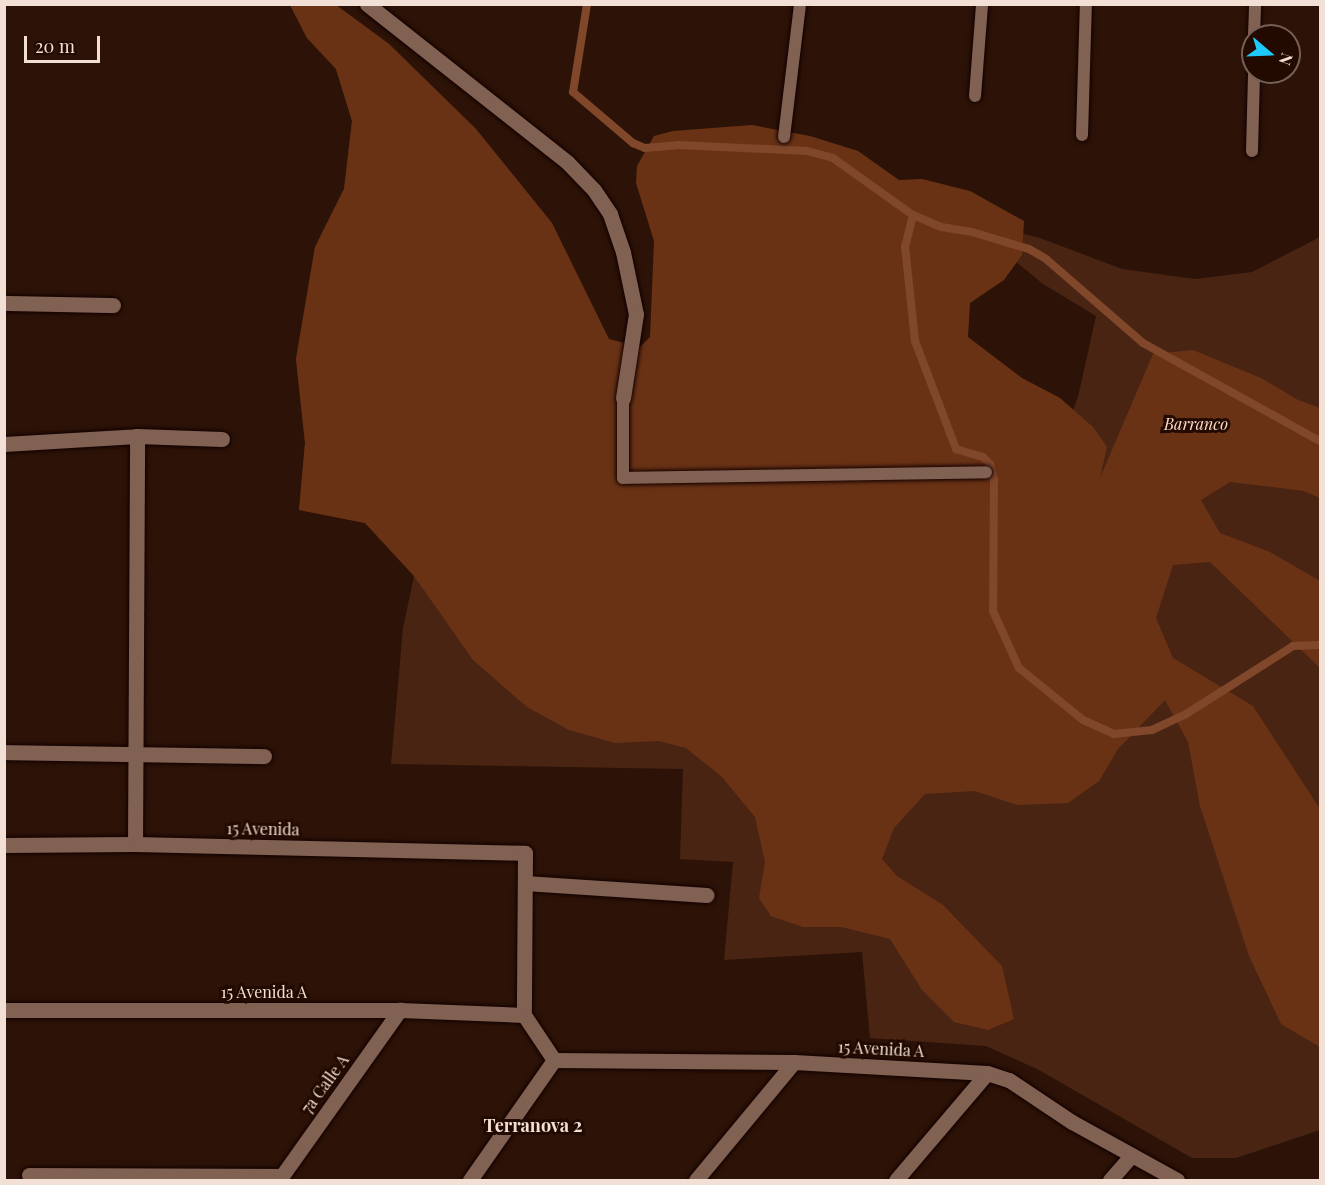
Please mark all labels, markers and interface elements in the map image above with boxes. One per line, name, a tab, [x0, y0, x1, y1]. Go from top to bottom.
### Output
scale bar	[27, 24, 104, 62]
north arrow	[1241, 24, 1301, 84]
text: 20 m	[35, 34, 75, 58]
text: N	[1275, 50, 1298, 68]
park label: Barranco	[1164, 414, 1228, 434]
street label: 15 Avenida	[226, 819, 300, 839]
street label: 15 Avenida A	[220, 982, 308, 1002]
street label: 15 Avenida A	[837, 1037, 925, 1061]
street label: 7a Calle A	[297, 1051, 353, 1117]
district label: Terranova 2	[483, 1114, 583, 1136]

